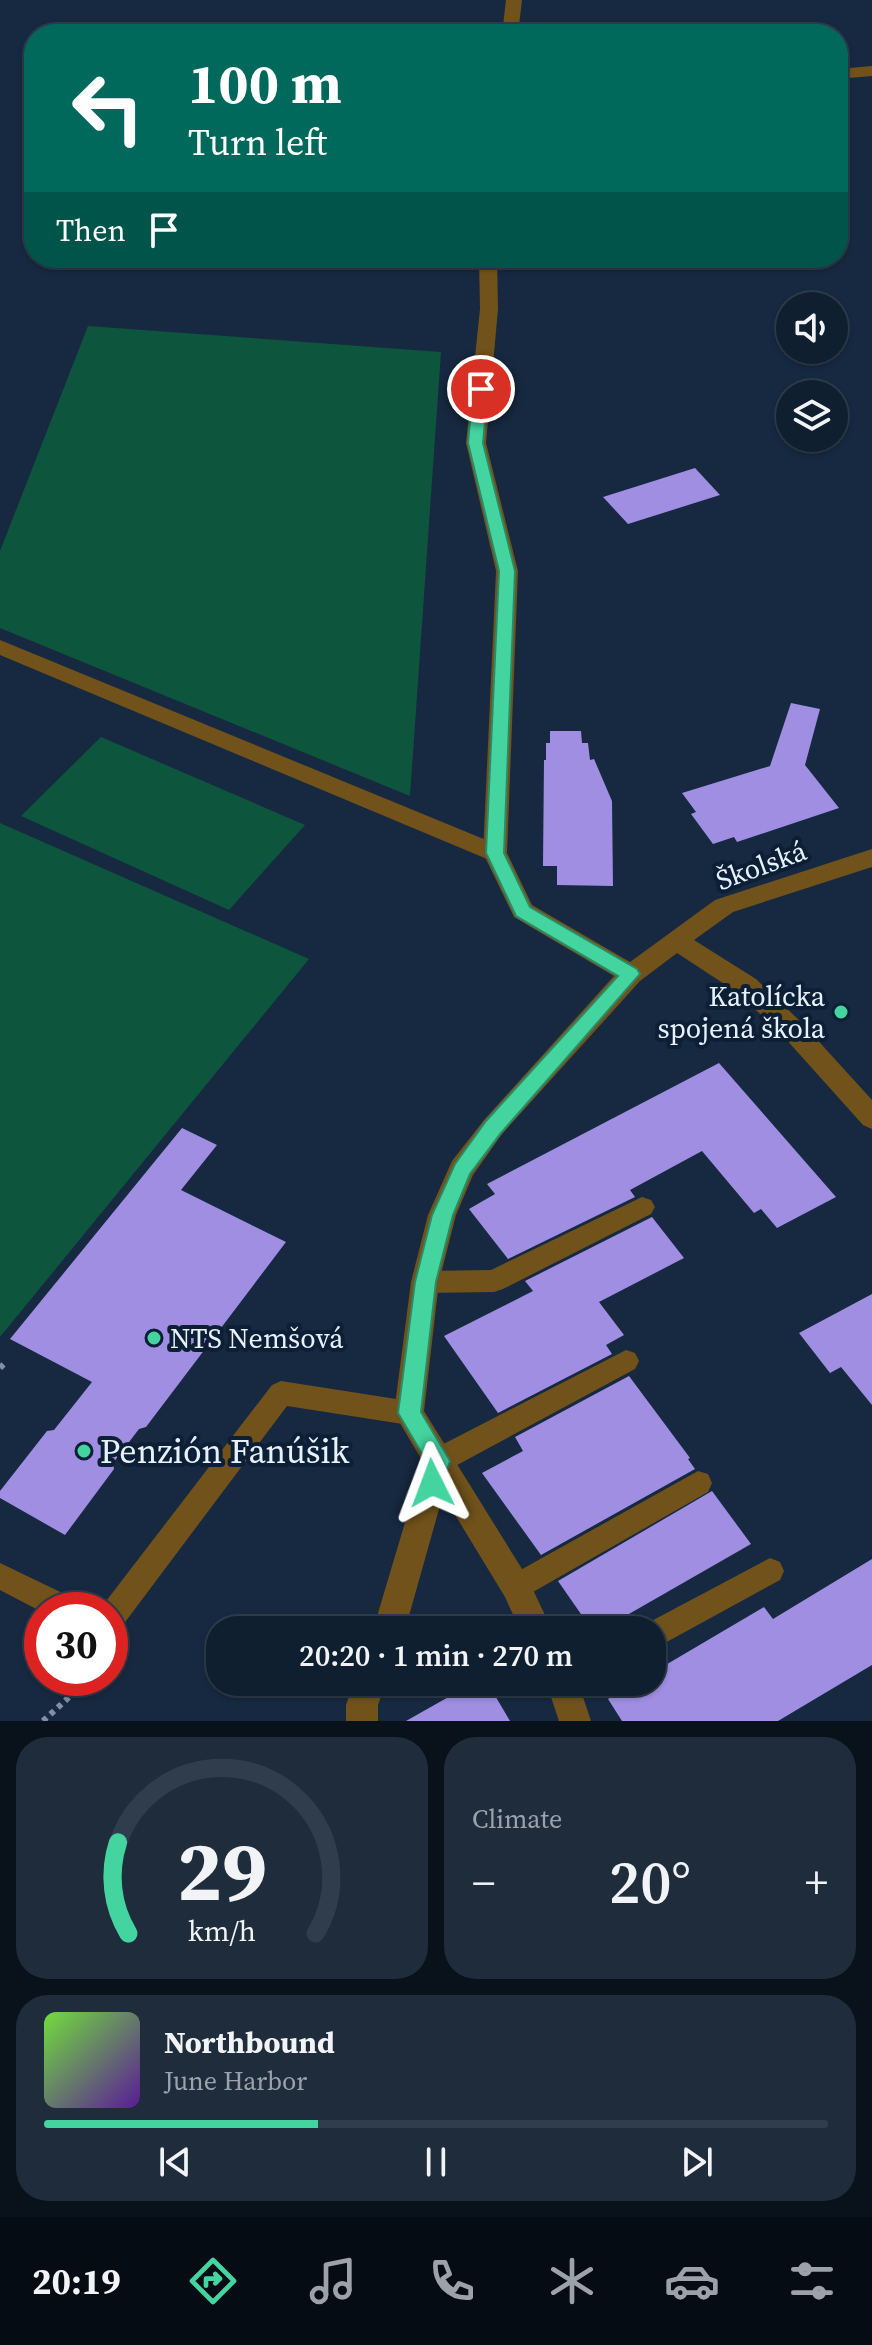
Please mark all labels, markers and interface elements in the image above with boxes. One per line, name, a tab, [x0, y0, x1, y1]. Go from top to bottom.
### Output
text: 100 m	[188, 45, 342, 122]
icon: left	[56, 56, 160, 160]
text: Turn left	[188, 118, 327, 167]
icon: arrive	[142, 208, 186, 252]
text: Then	[56, 210, 126, 251]
map controls	[776, 292, 848, 452]
button: sound	[776, 292, 848, 364]
pin	[447, 355, 515, 423]
icon: arrive	[459, 367, 503, 411]
button: layers	[776, 380, 848, 452]
street label: Školská	[710, 831, 812, 899]
place label: Katolícka spojená škola	[658, 977, 826, 1047]
marker: Katolícka spojená škola	[832, 1003, 850, 1021]
place label: NTS Nemšová	[170, 1319, 344, 1357]
marker: NTS Nemšová	[145, 1329, 163, 1347]
place label: Penzión Fanúšik	[100, 1428, 350, 1474]
position arrow	[390, 1441, 474, 1525]
marker: Penzión Fanúšik	[75, 1442, 93, 1460]
speed limit sign: 30	[24, 1592, 128, 1696]
text: 20:20 · 1 min · 270 m	[299, 1635, 573, 1676]
text: Climate	[472, 1801, 562, 1837]
text: 29	[177, 1814, 267, 1928]
text: 20°	[609, 1841, 691, 1923]
text: −	[472, 1852, 495, 1913]
text: +	[805, 1852, 828, 1913]
text: km/h	[188, 1911, 256, 1951]
text: Northbound	[164, 2022, 335, 2063]
text: June Harbor	[164, 2063, 307, 2099]
icon: previous	[153, 2140, 197, 2184]
icon: pause	[414, 2140, 458, 2184]
icon: next	[675, 2140, 719, 2184]
icon: directions	[185, 2253, 241, 2309]
icon: music	[305, 2253, 361, 2309]
icon: phone	[424, 2253, 480, 2309]
icon: climate	[544, 2253, 600, 2309]
icon: car	[664, 2253, 720, 2309]
icon: filters	[784, 2253, 840, 2309]
text: 20:19	[32, 2257, 121, 2306]

